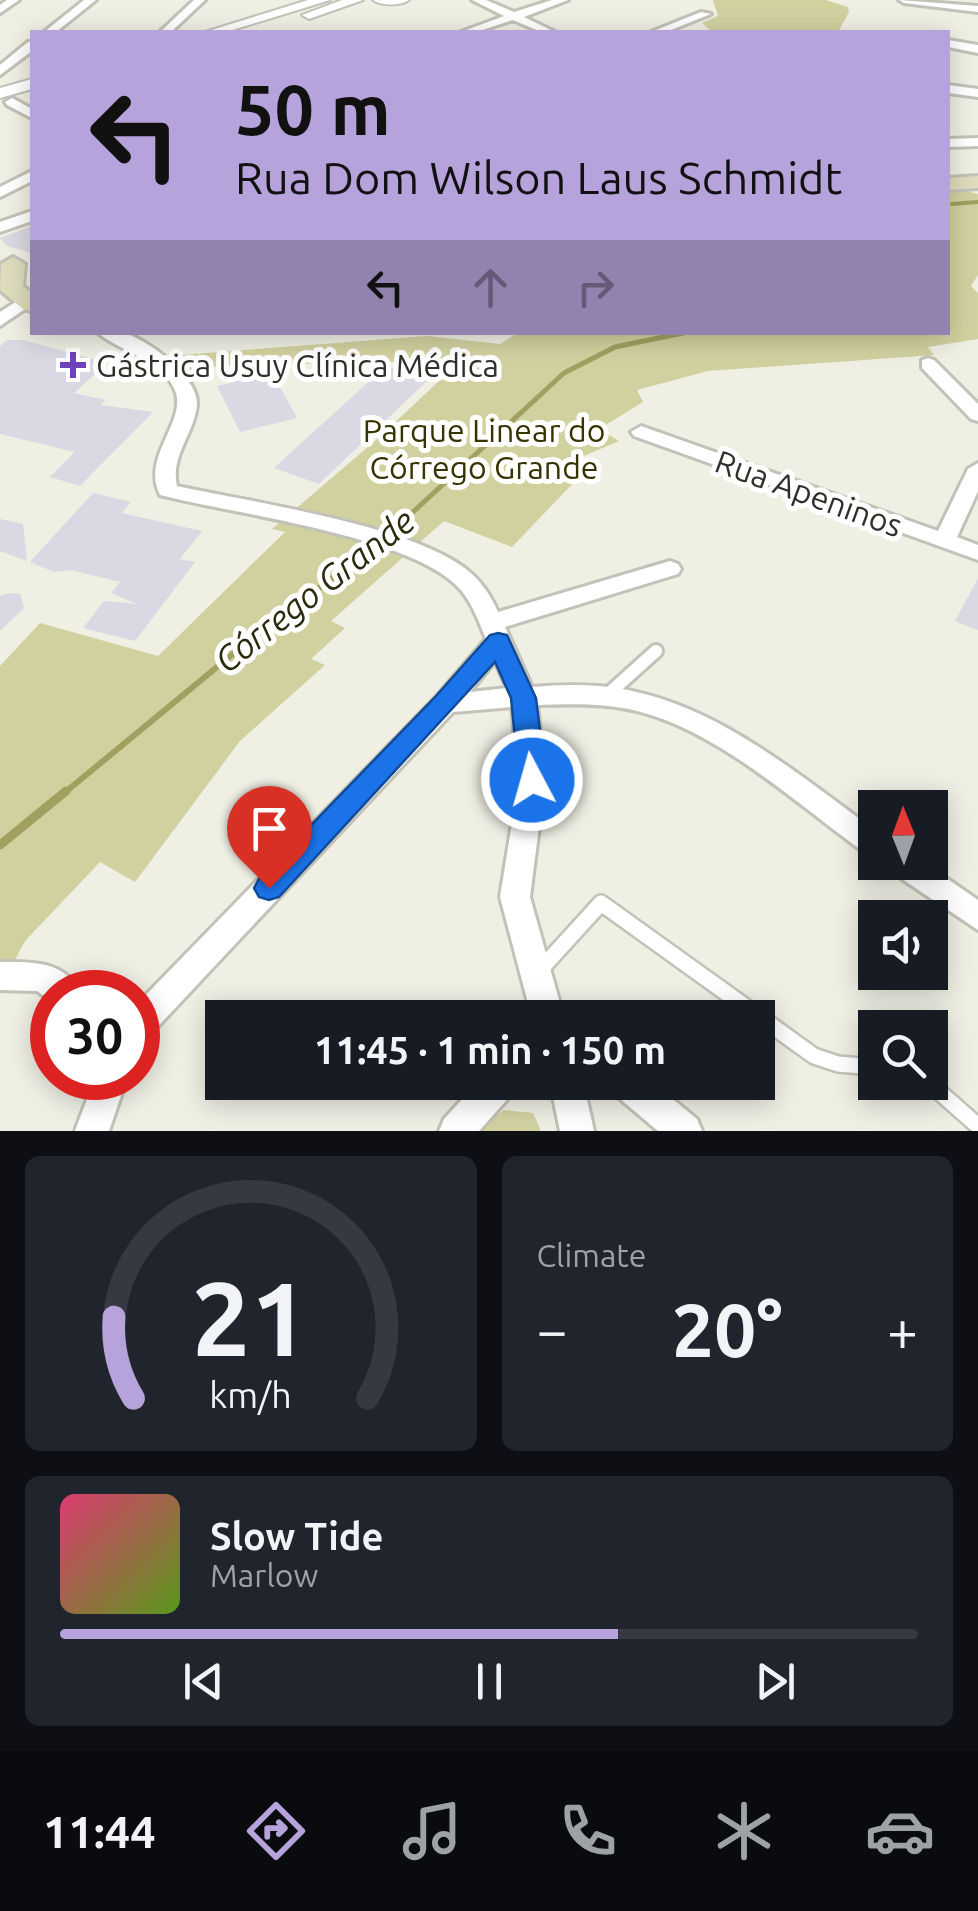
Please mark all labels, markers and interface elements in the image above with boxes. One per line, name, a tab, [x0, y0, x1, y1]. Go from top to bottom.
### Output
icon: left	[70, 70, 200, 200]
text: 50 m	[235, 70, 391, 148]
text: Rua Dom Wilson Laus Schmidt	[235, 152, 842, 203]
icon: left	[358, 260, 413, 315]
icon: ahead	[463, 260, 518, 315]
icon: right	[568, 260, 623, 315]
place label: Gástrica Usuy Clínica Médica	[96, 347, 499, 383]
marker: Gástrica Usuy Clínica Médica	[60, 352, 86, 378]
park label: Parque Linear do Córrego Grande	[363, 412, 605, 485]
street label: Rua Apeninos	[711, 443, 907, 543]
water label: Córrego Grande	[206, 500, 422, 680]
position arrow	[480, 728, 584, 832]
pin	[227, 786, 312, 889]
north arrow	[858, 790, 948, 880]
map controls	[858, 790, 948, 1100]
icon: arrive	[242, 801, 297, 856]
button: sound	[858, 900, 948, 990]
speed limit sign: 30	[30, 970, 160, 1100]
button: search	[858, 1010, 948, 1100]
text: 11:45 · 1 min · 150 m	[314, 1029, 666, 1071]
text: Climate	[537, 1237, 647, 1273]
text: 21	[192, 1259, 309, 1376]
text: 20°	[672, 1287, 783, 1371]
text: −	[537, 1299, 568, 1360]
text: +	[887, 1299, 918, 1360]
text: km/h	[209, 1375, 292, 1415]
text: Slow Tide	[210, 1515, 383, 1557]
text: Marlow	[210, 1557, 318, 1593]
icon: previous	[176, 1654, 231, 1709]
icon: pause	[462, 1654, 517, 1709]
icon: next	[748, 1654, 803, 1709]
icon: directions	[241, 1796, 311, 1866]
icon: music	[397, 1796, 467, 1866]
icon: phone	[553, 1796, 623, 1866]
icon: climate	[709, 1796, 779, 1866]
icon: car	[865, 1796, 935, 1866]
text: 11:44	[43, 1806, 156, 1857]

